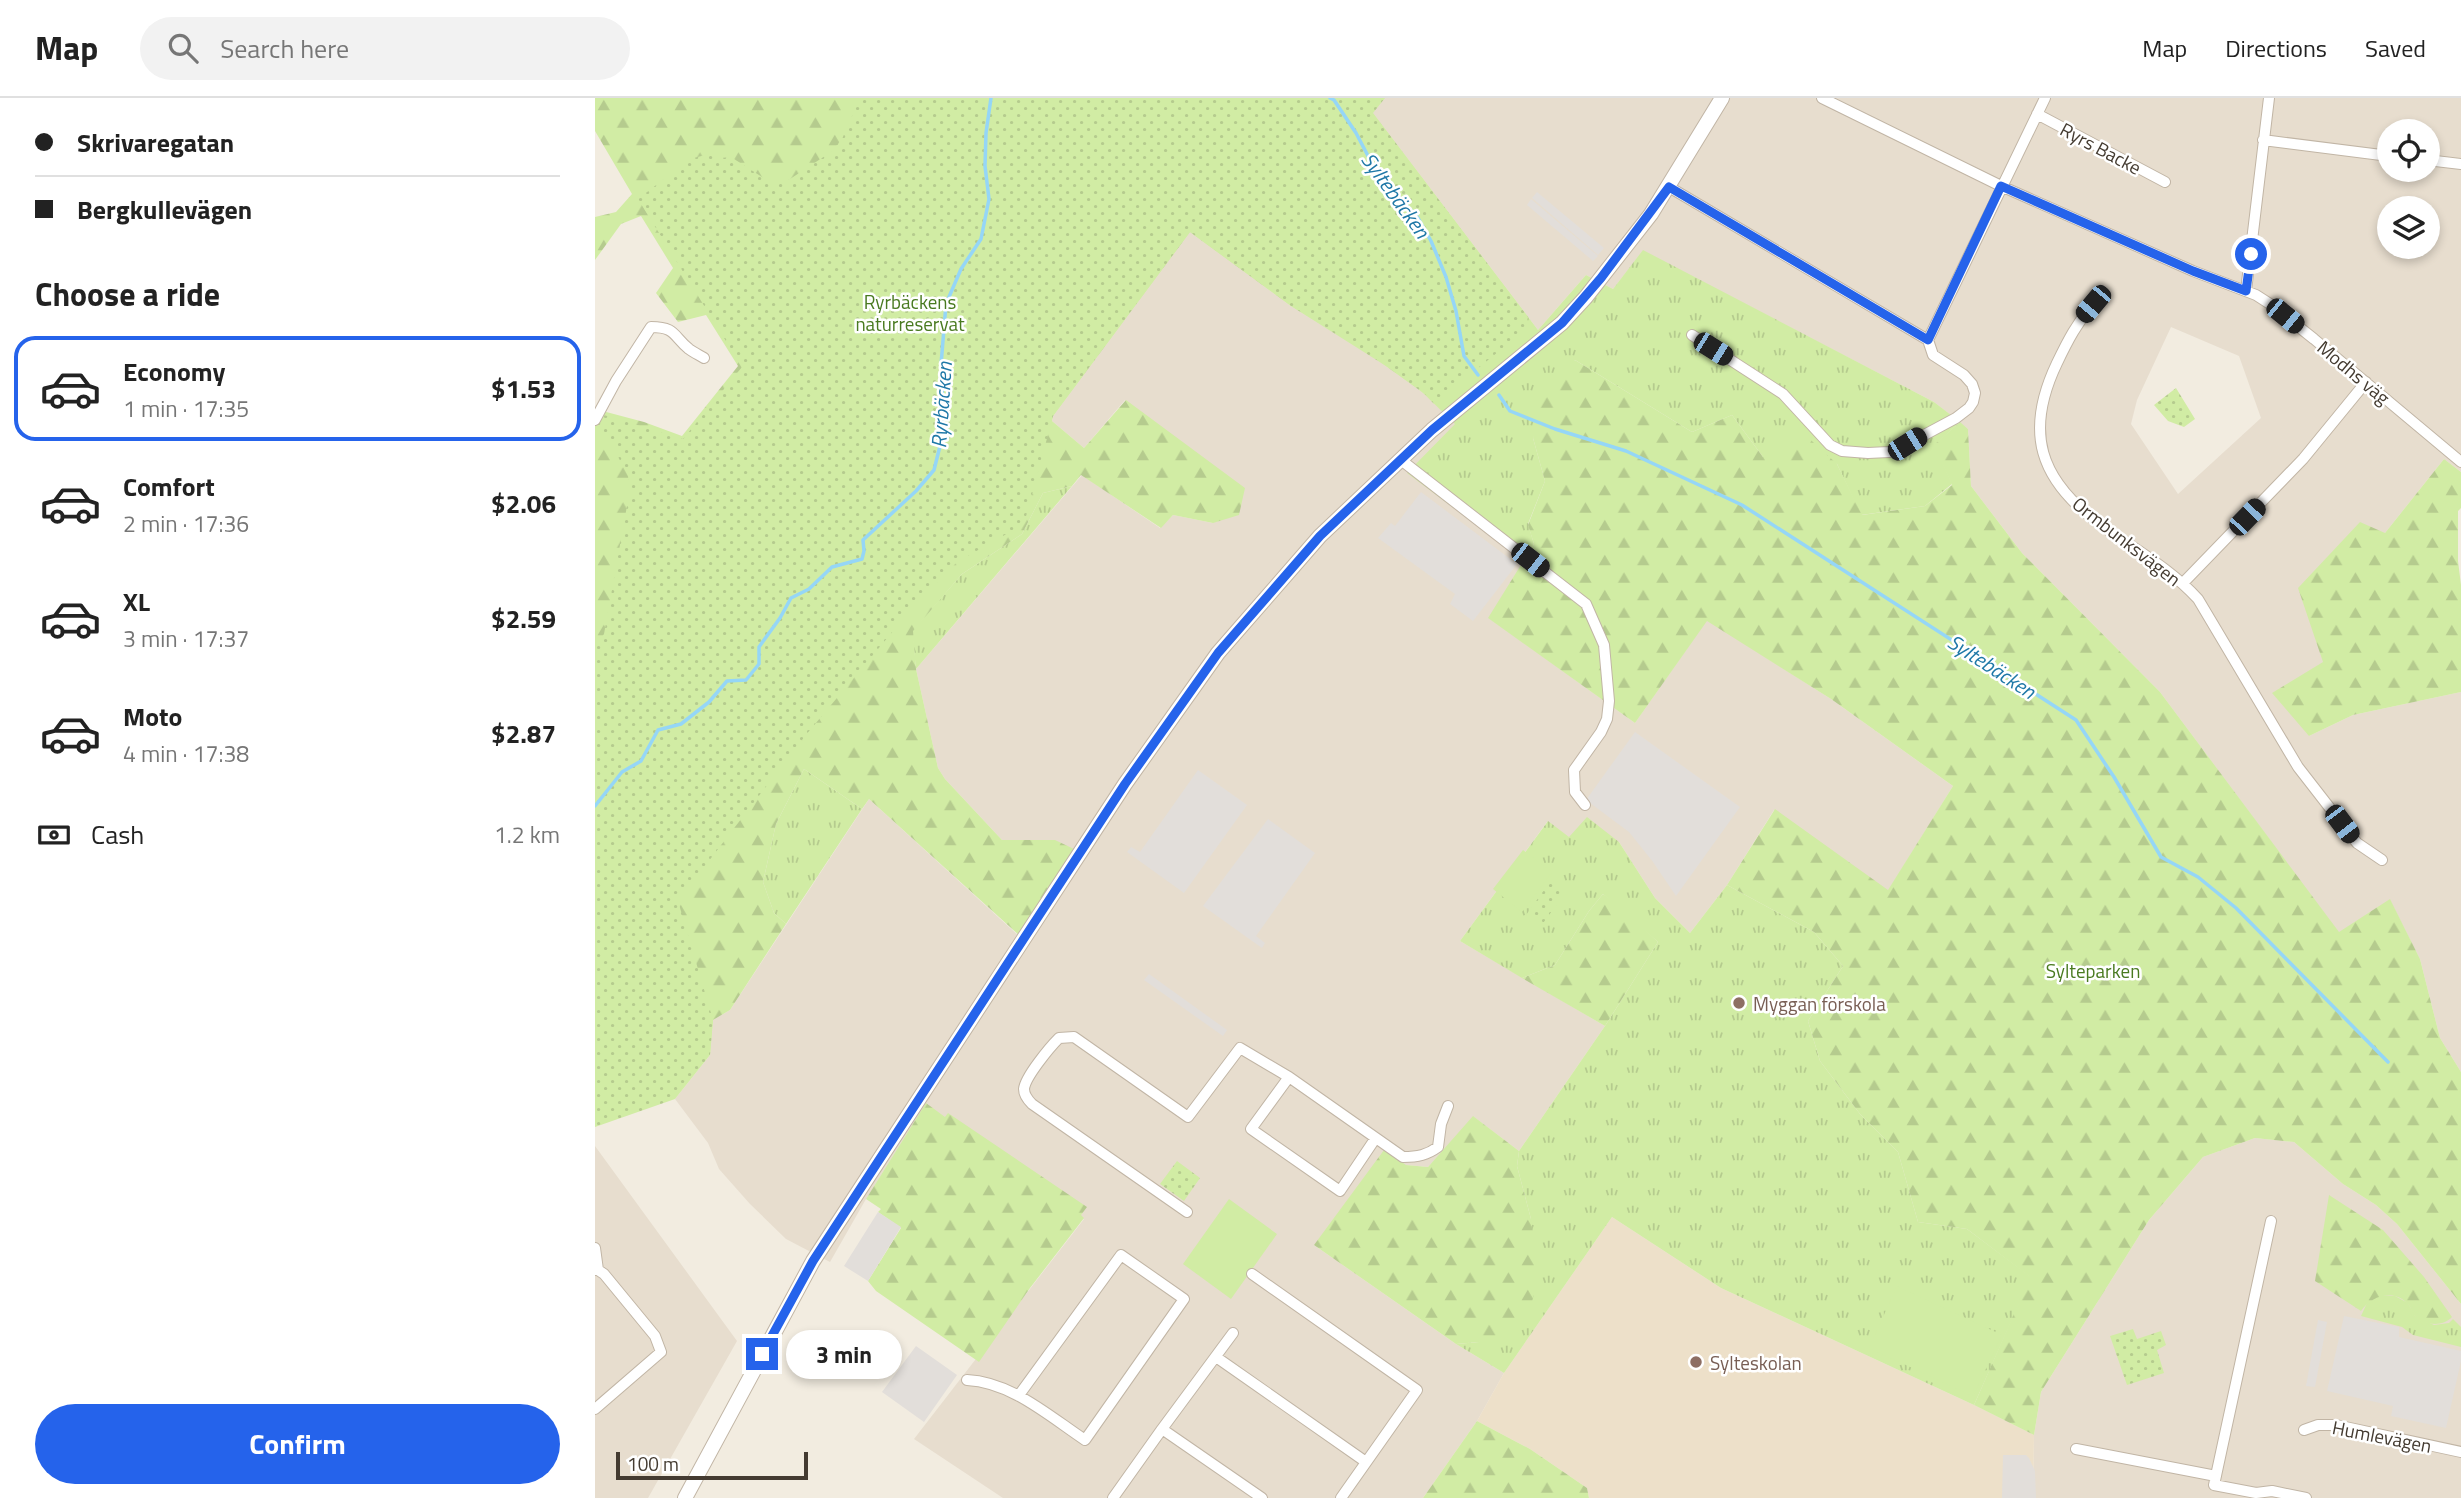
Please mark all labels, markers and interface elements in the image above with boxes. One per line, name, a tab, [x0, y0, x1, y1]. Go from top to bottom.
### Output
search box	[140, 17, 630, 80]
text: Map	[35, 23, 98, 73]
icon: search	[164, 29, 202, 67]
text: Search here	[220, 29, 349, 68]
text: Map	[2142, 30, 2187, 66]
text: Directions	[2225, 30, 2327, 66]
text: Saved	[2365, 30, 2426, 66]
street label: Ryrs Backe	[2055, 114, 2147, 182]
map controls	[2377, 119, 2440, 259]
button: locate	[2377, 119, 2440, 182]
text: Skrivaregatan	[77, 123, 234, 162]
water label: Syltebäcken	[1354, 145, 1438, 245]
text: Bergkullevägen	[77, 190, 252, 229]
button: layers	[2377, 196, 2440, 259]
route start	[2235, 238, 2267, 270]
text: Choose a ride	[35, 270, 220, 318]
car	[2072, 281, 2115, 327]
park label: Ryrbäckens naturreservat	[855, 287, 965, 338]
car	[2263, 295, 2308, 337]
car	[1690, 329, 1737, 369]
street label: Modhs väg	[2311, 333, 2397, 411]
text: Economy	[123, 352, 225, 391]
icon: car	[39, 357, 102, 420]
water label: Ryrbäcken	[922, 360, 960, 449]
text: $1.53	[491, 369, 556, 408]
text: 1 min · 17:35	[123, 391, 249, 426]
car	[1884, 424, 1931, 464]
text: Comfort	[123, 467, 215, 506]
icon: car	[39, 472, 102, 535]
text: $2.06	[491, 484, 556, 523]
street label: Ormbunksvägen	[2066, 489, 2188, 593]
car	[2225, 495, 2270, 539]
text: 2 min · 17:36	[123, 506, 249, 541]
car	[1507, 539, 1554, 581]
text: XL	[123, 582, 150, 621]
icon: car	[39, 587, 102, 650]
text: $2.59	[491, 599, 556, 638]
text: 3 min · 17:37	[123, 621, 249, 656]
water label: Syltebäcken	[1942, 626, 2043, 707]
text: Moto	[123, 697, 182, 736]
icon: car	[39, 702, 102, 765]
text: $2.87	[491, 714, 556, 753]
text: 4 min · 17:38	[123, 736, 249, 771]
car	[2321, 801, 2364, 847]
text: Cash	[91, 815, 144, 854]
icon: cash	[35, 816, 73, 854]
text: 1.2 km	[494, 817, 560, 852]
park label: Sylteparken	[2046, 956, 2140, 985]
place label: Myggan förskola	[1753, 989, 1886, 1018]
marker: Myggan förskola	[1731, 995, 1747, 1011]
callout: 3 min	[787, 1330, 902, 1378]
text: 3 min	[816, 1337, 872, 1372]
route end	[746, 1338, 778, 1370]
place label: Sylteskolan	[1710, 1348, 1802, 1377]
marker: Sylteskolan	[1688, 1354, 1704, 1370]
button: Confirm	[35, 1404, 560, 1484]
street label: Humlevägen	[2330, 1412, 2434, 1460]
scale bar	[616, 1449, 809, 1481]
text: 100 m	[627, 1449, 679, 1478]

